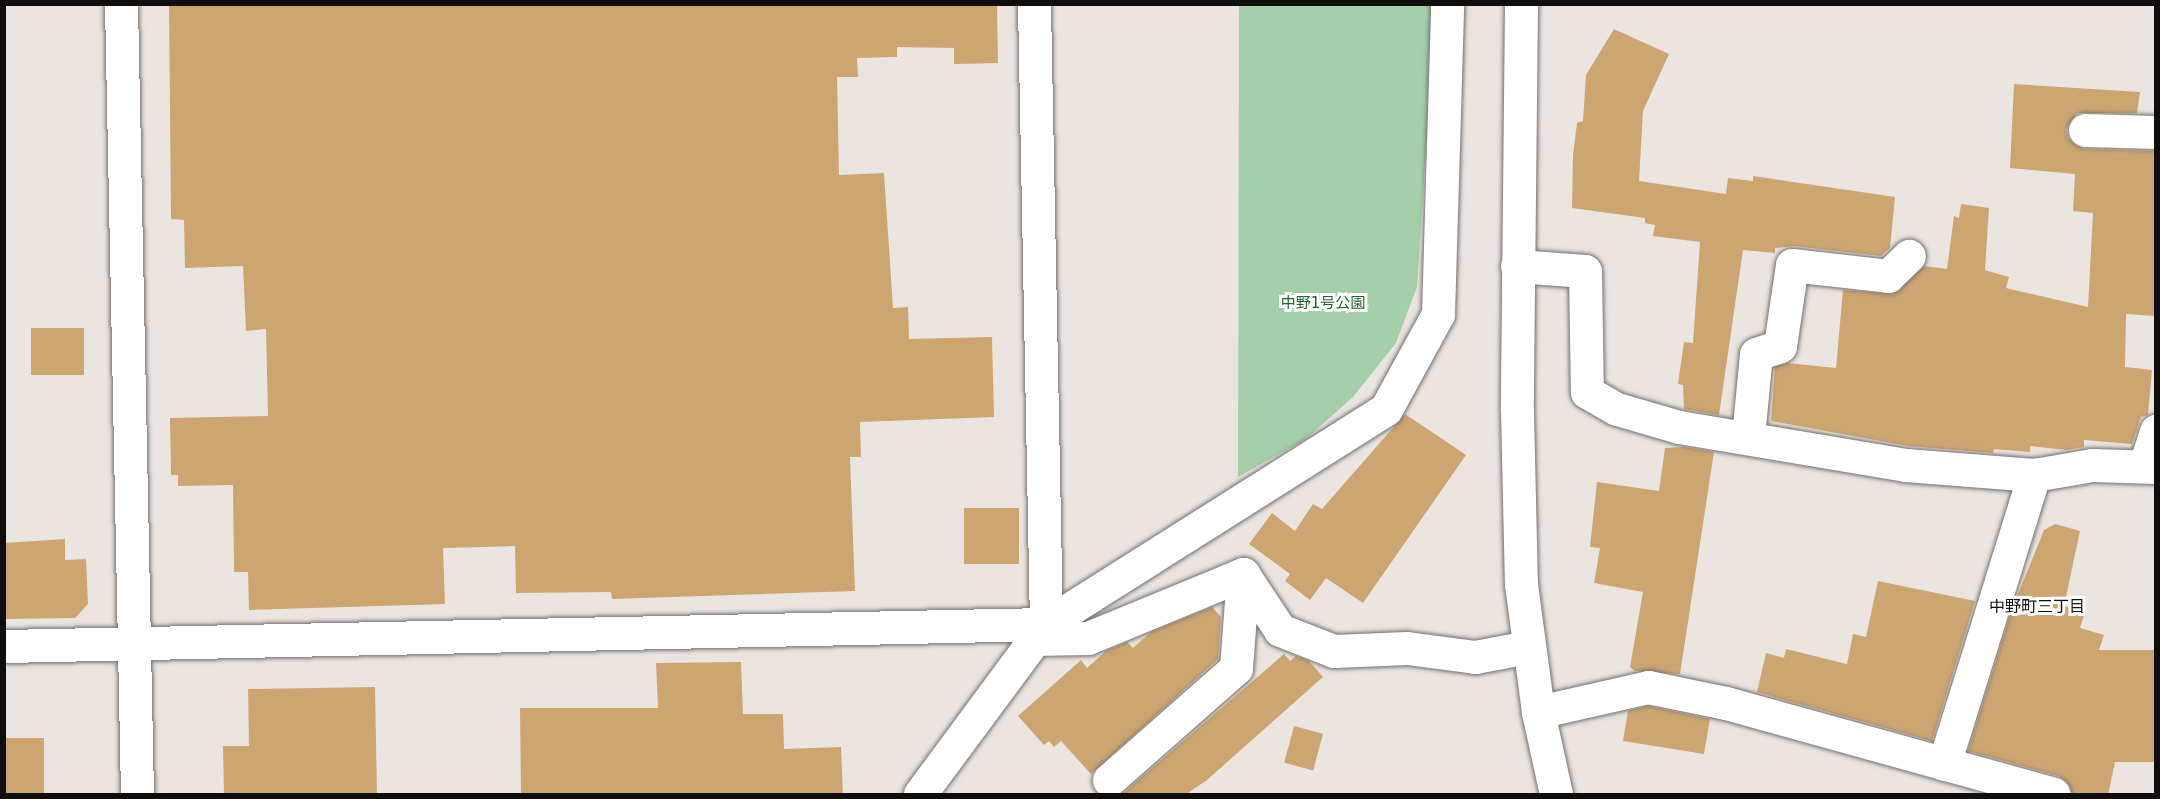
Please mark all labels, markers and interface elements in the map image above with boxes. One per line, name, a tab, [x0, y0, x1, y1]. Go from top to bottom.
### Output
park label: 中野1号公園	[1281, 295, 1365, 313]
district label: 中野町三丁目	[1989, 597, 2085, 617]

